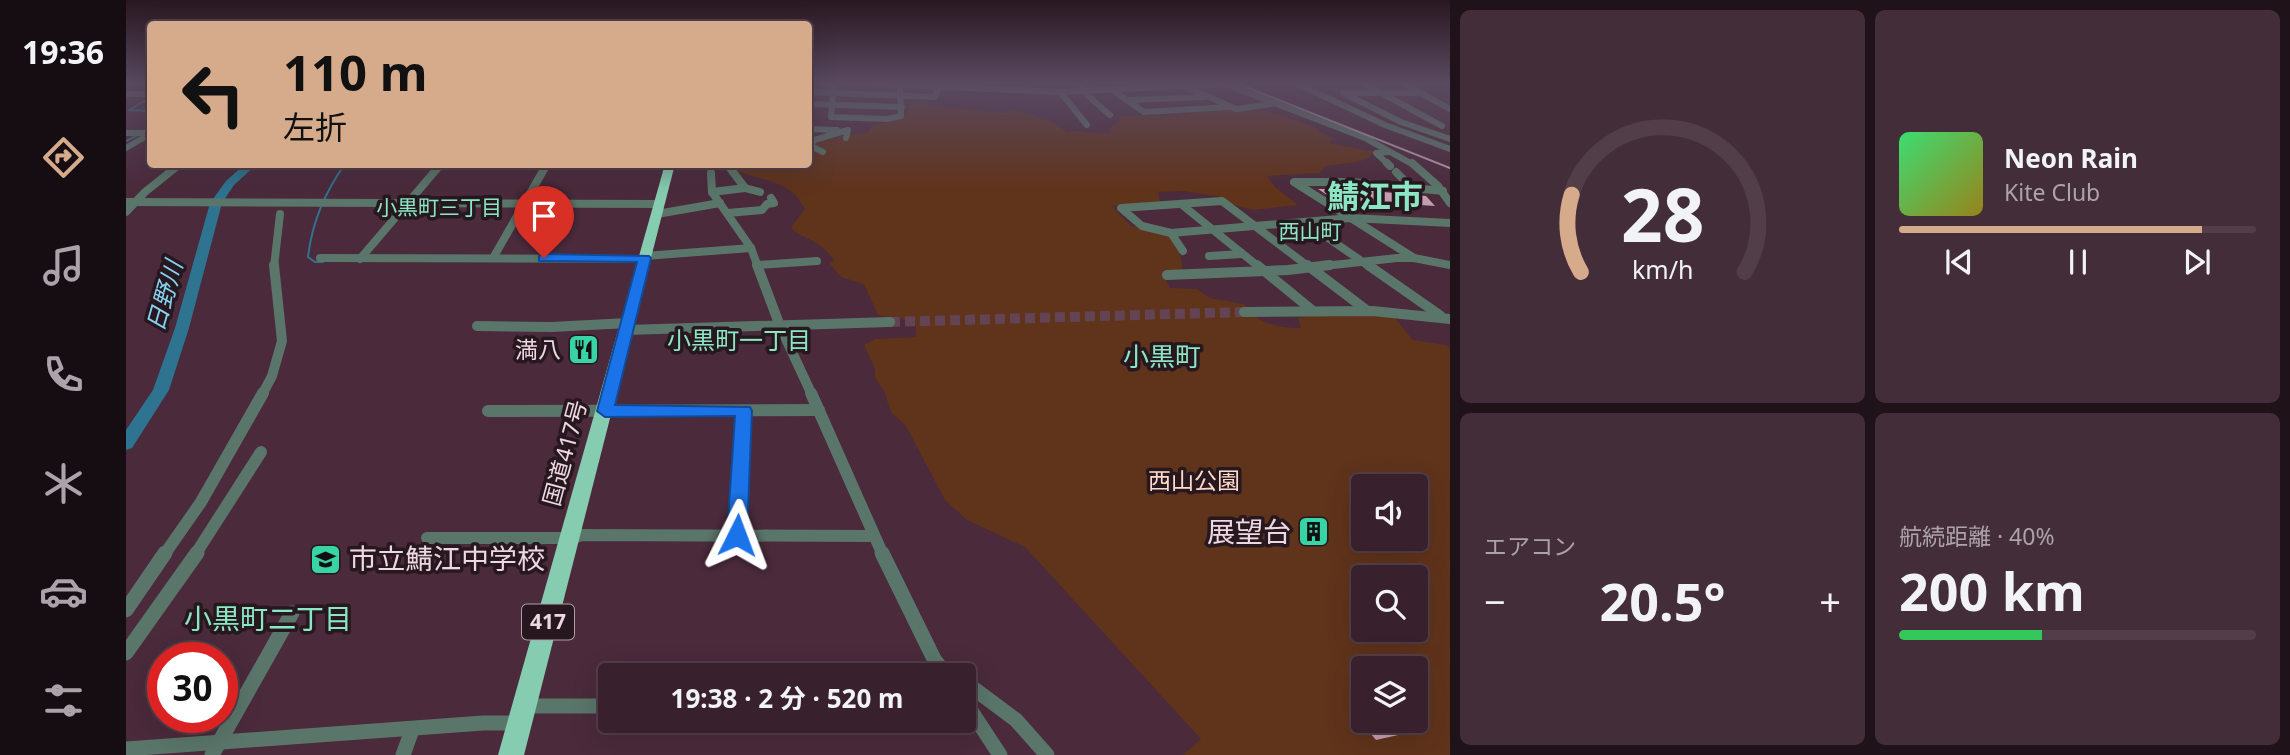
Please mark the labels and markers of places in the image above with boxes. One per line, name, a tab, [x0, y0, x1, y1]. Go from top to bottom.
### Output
pin	[514, 186, 574, 258]
place label: 満八	[515, 333, 561, 365]
restaurant icon: 満八	[567, 333, 601, 367]
place label: 展望台	[1207, 512, 1291, 550]
building icon: 展望台	[1297, 515, 1331, 549]
place label: 市立鯖江中学校	[349, 539, 545, 577]
school or university icon: 市立鯖江中学校	[309, 542, 343, 576]

